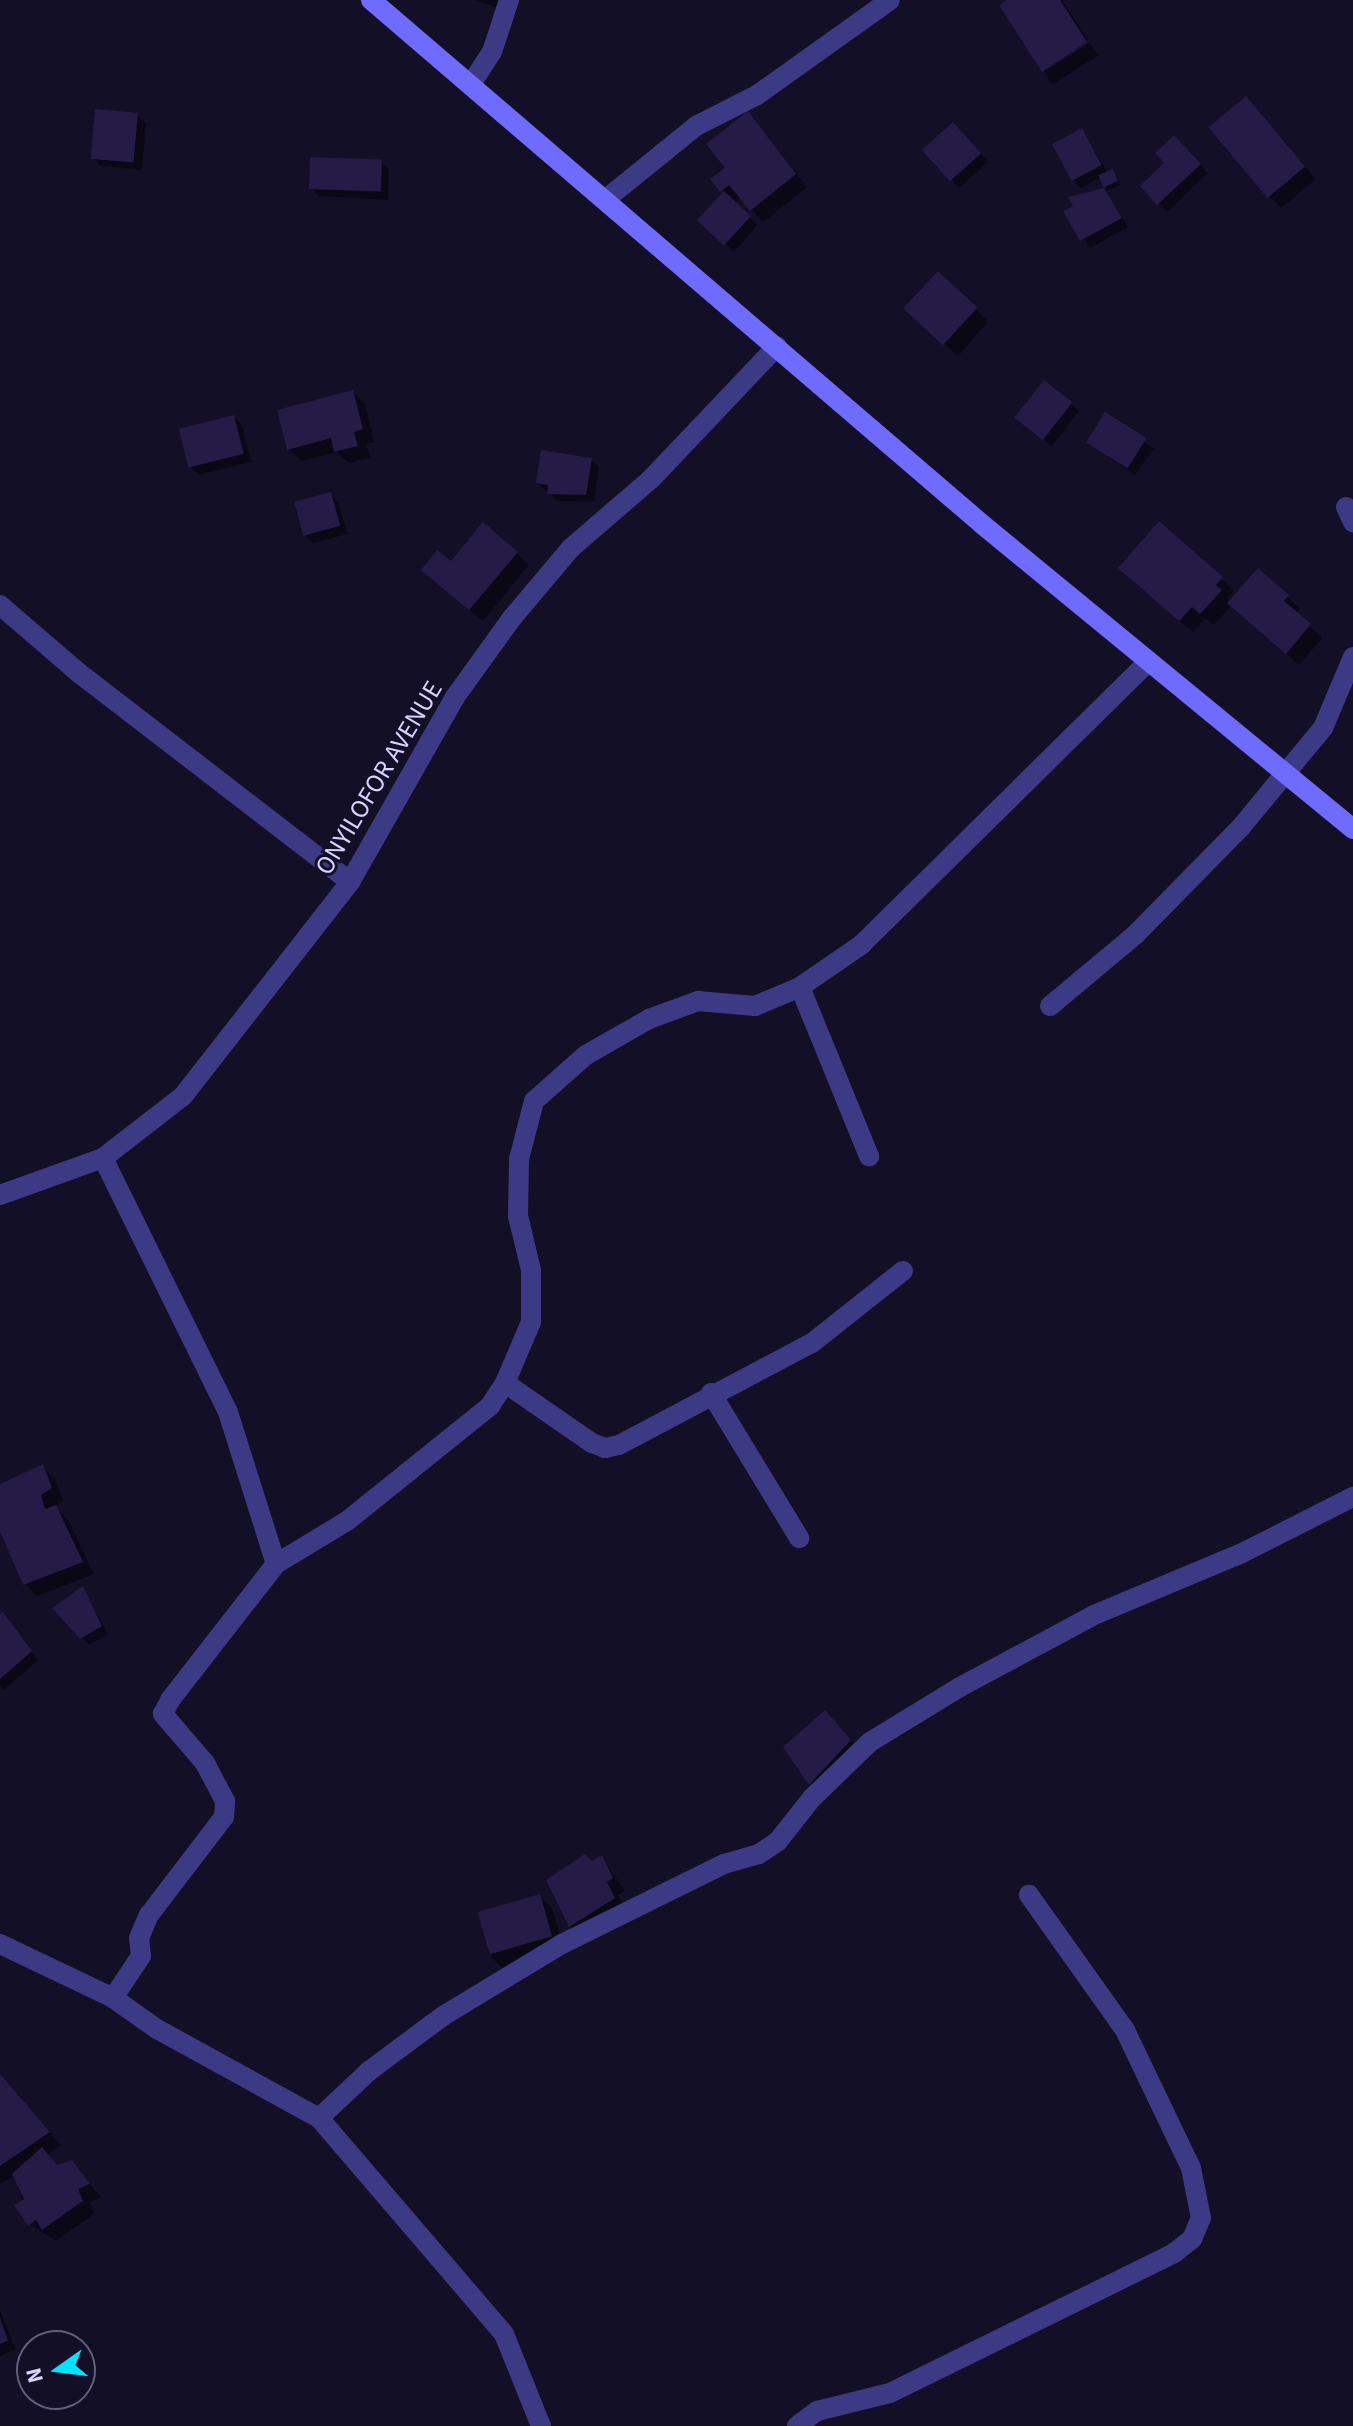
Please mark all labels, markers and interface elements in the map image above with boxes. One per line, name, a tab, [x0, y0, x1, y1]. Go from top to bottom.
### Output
street label: ONYILOFOR AVENUE	[309, 675, 449, 881]
north arrow	[16, 2330, 96, 2410]
text: N	[17, 2364, 52, 2386]

